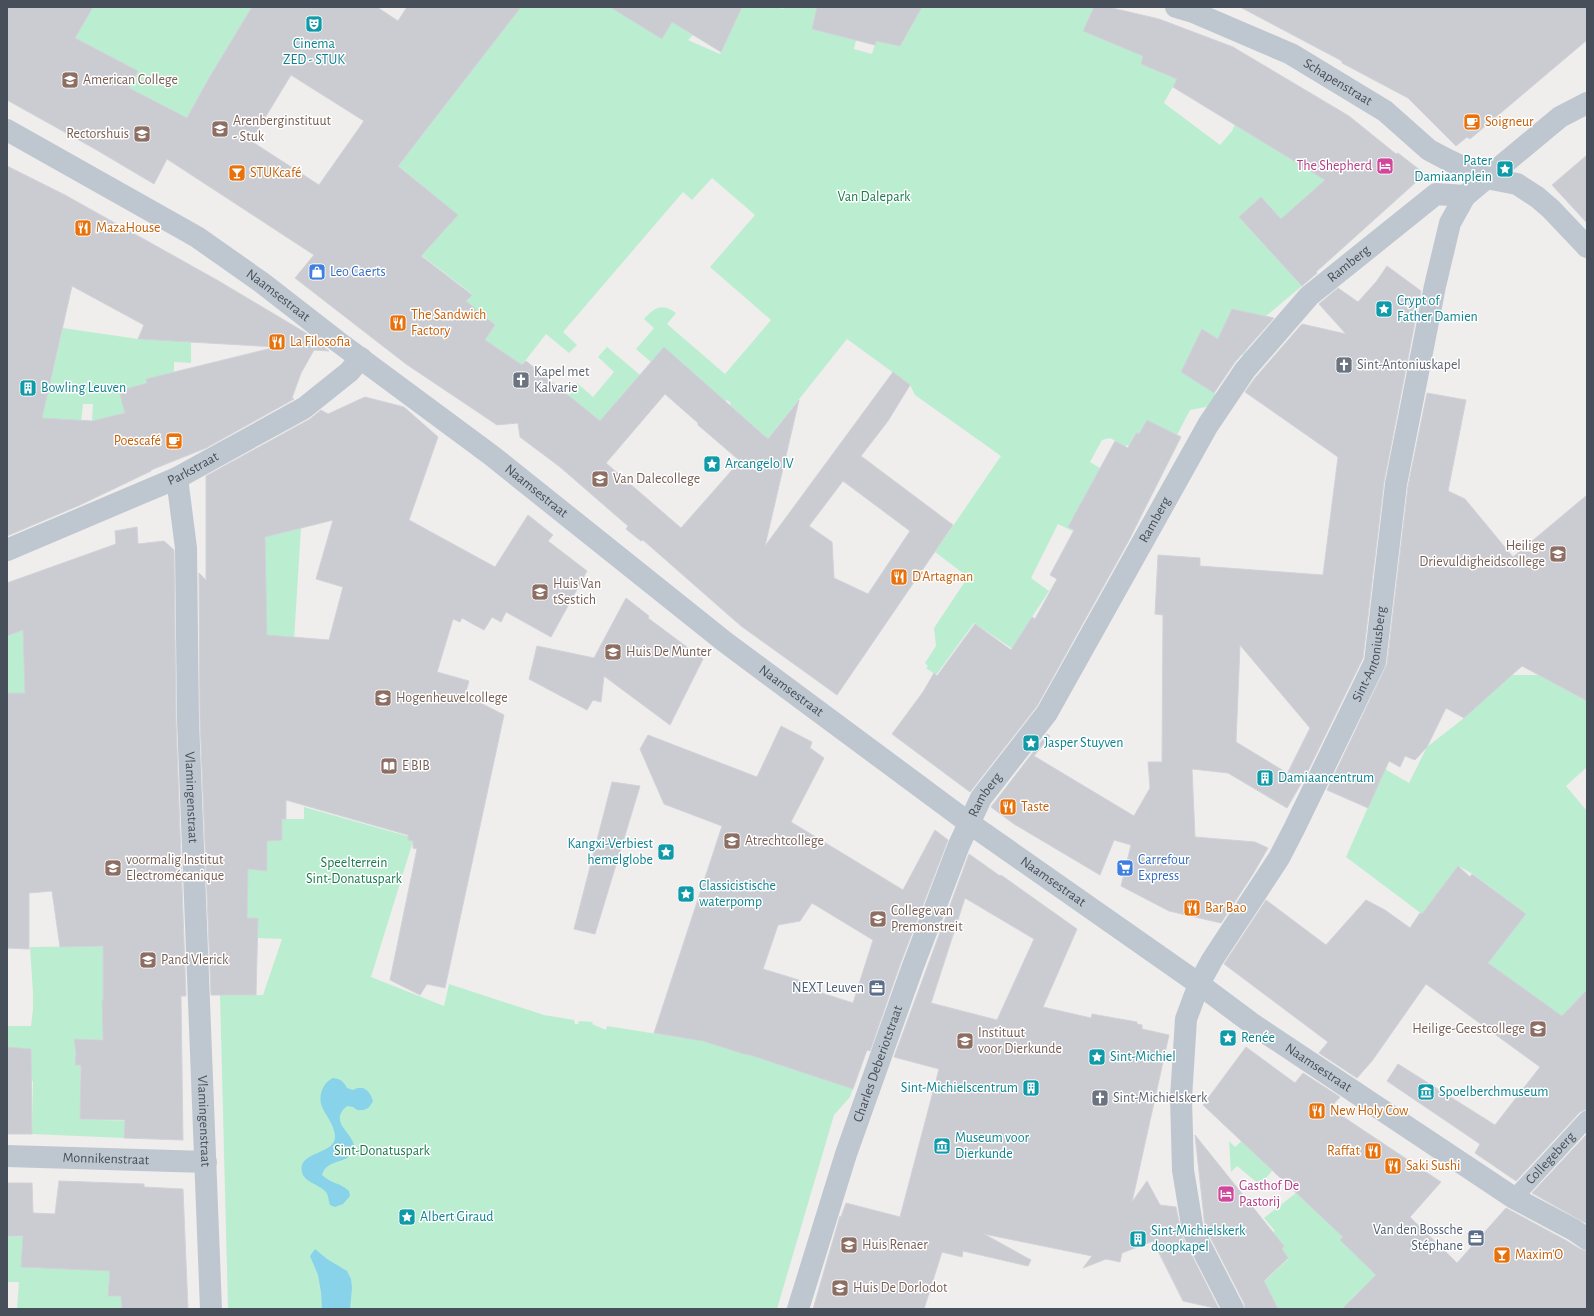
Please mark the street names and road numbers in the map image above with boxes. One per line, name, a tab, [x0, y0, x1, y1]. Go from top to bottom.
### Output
street label: Schapenstraat	[1301, 56, 1375, 109]
street label: Ramberg	[1325, 243, 1373, 285]
street label: Naamsestraat	[243, 267, 313, 325]
street label: Parkstraat	[166, 449, 221, 488]
street label: Naamsestraat	[502, 462, 571, 521]
street label: Ramberg	[1137, 495, 1173, 545]
street label: Sint-Antoniusberg	[1350, 605, 1389, 704]
street label: Naamsestraat	[756, 663, 826, 720]
street label: Vlamingenstraat	[182, 751, 200, 844]
street label: Ramberg	[966, 770, 1005, 819]
street label: Naamsestraat	[1018, 854, 1089, 910]
street label: Charles Deberiotstraat	[851, 1003, 906, 1124]
street label: Naamsestraat	[1283, 1041, 1354, 1095]
street label: Vlamingenstraat	[195, 1075, 212, 1168]
street label: Collegeberg	[1523, 1129, 1578, 1187]
street label: Monnikenstraat	[62, 1151, 150, 1167]

